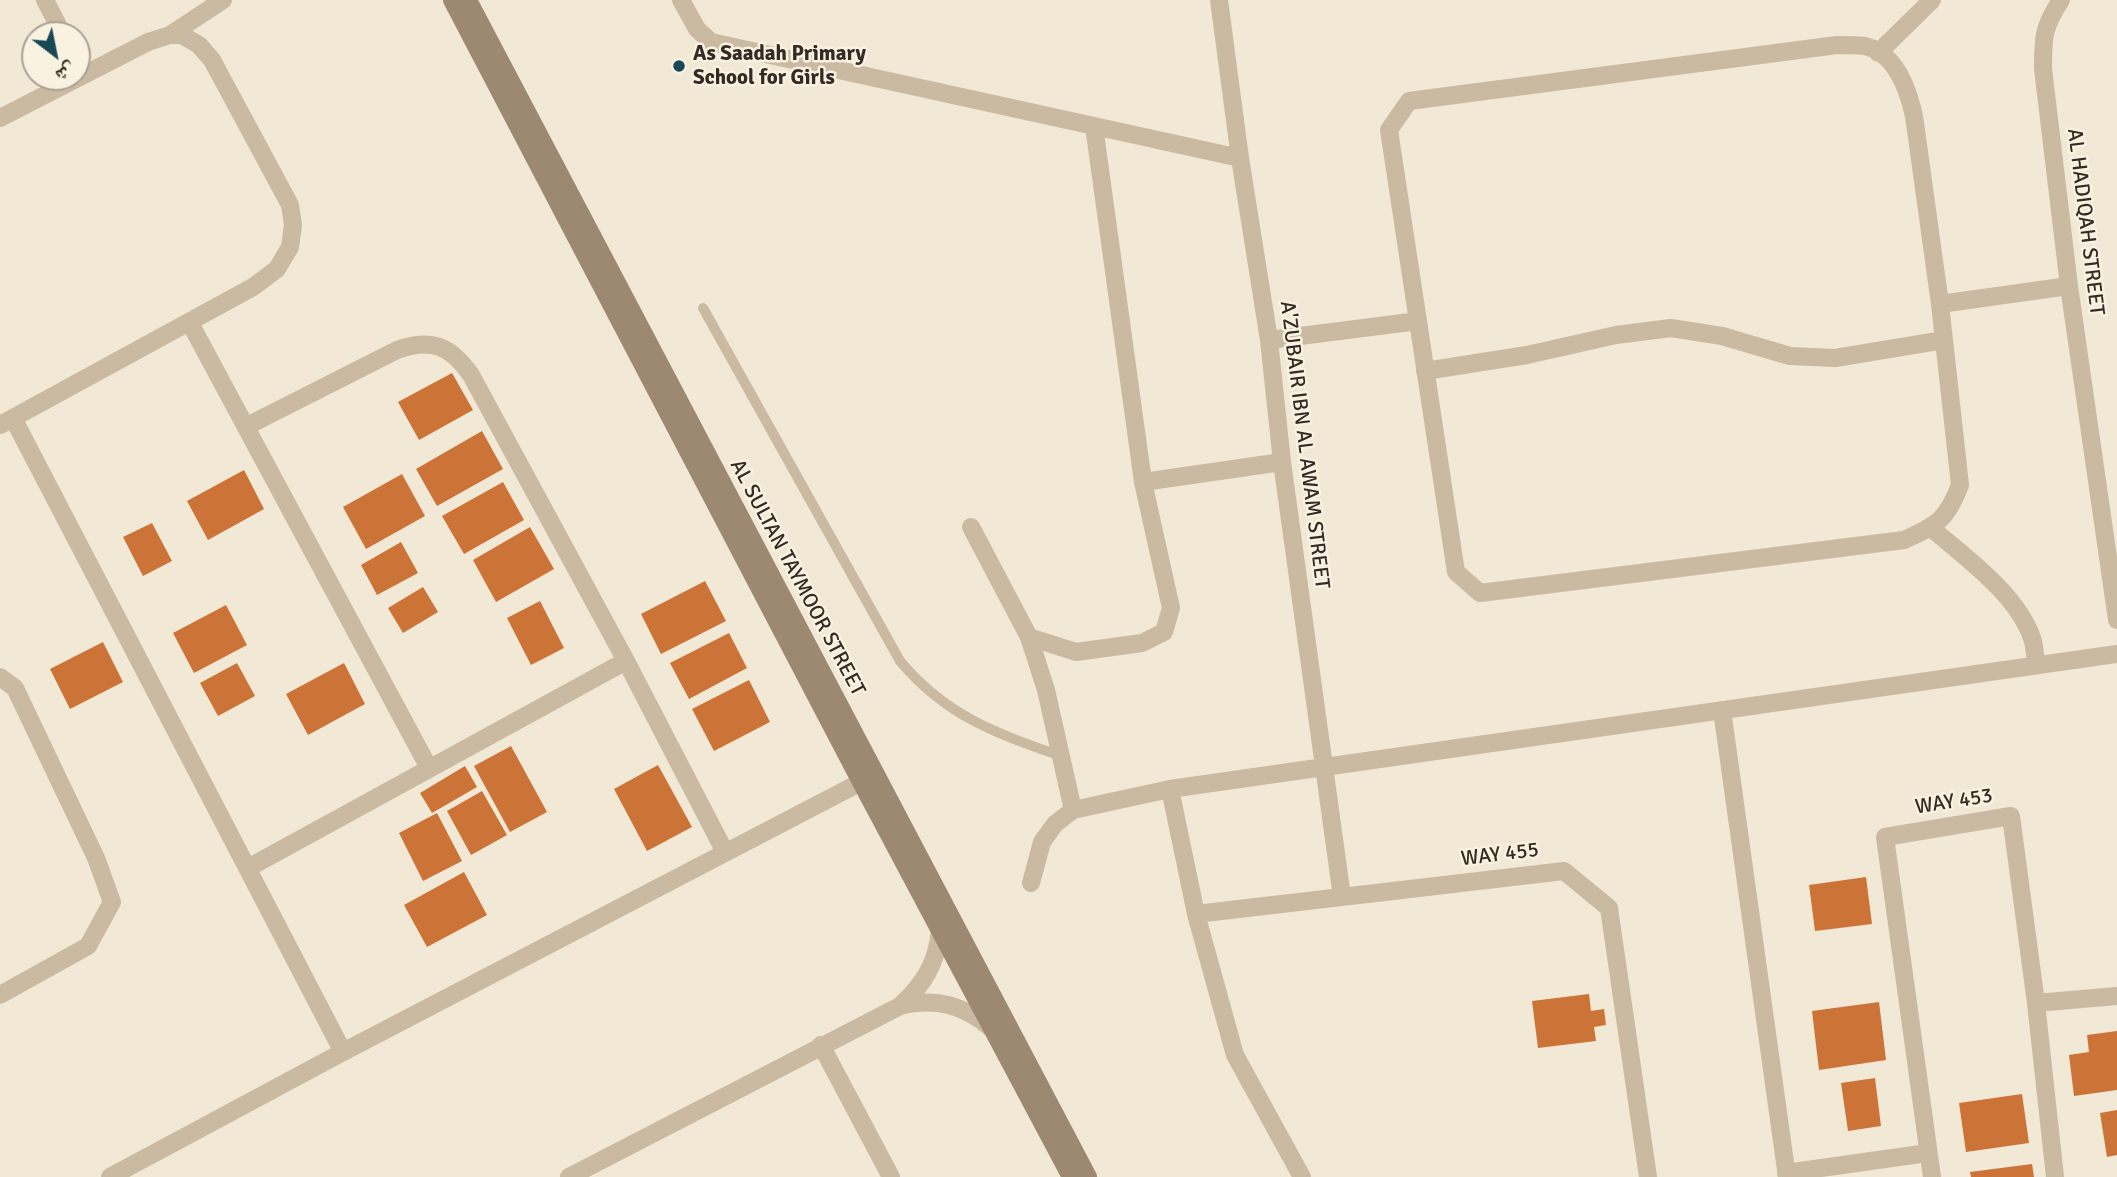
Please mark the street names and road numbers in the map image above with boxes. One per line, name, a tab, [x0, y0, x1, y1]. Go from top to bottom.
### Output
street label: AL HADIQAH STREET	[2061, 127, 2109, 317]
street label: A'ZUBAIR IBN AL AWAM STREET	[1274, 300, 1334, 590]
street label: AL SULTAN TAYMOOR STREET	[724, 455, 870, 701]
street label: WAY 453	[1913, 783, 1995, 821]
street label: WAY 455	[1460, 838, 1540, 872]

